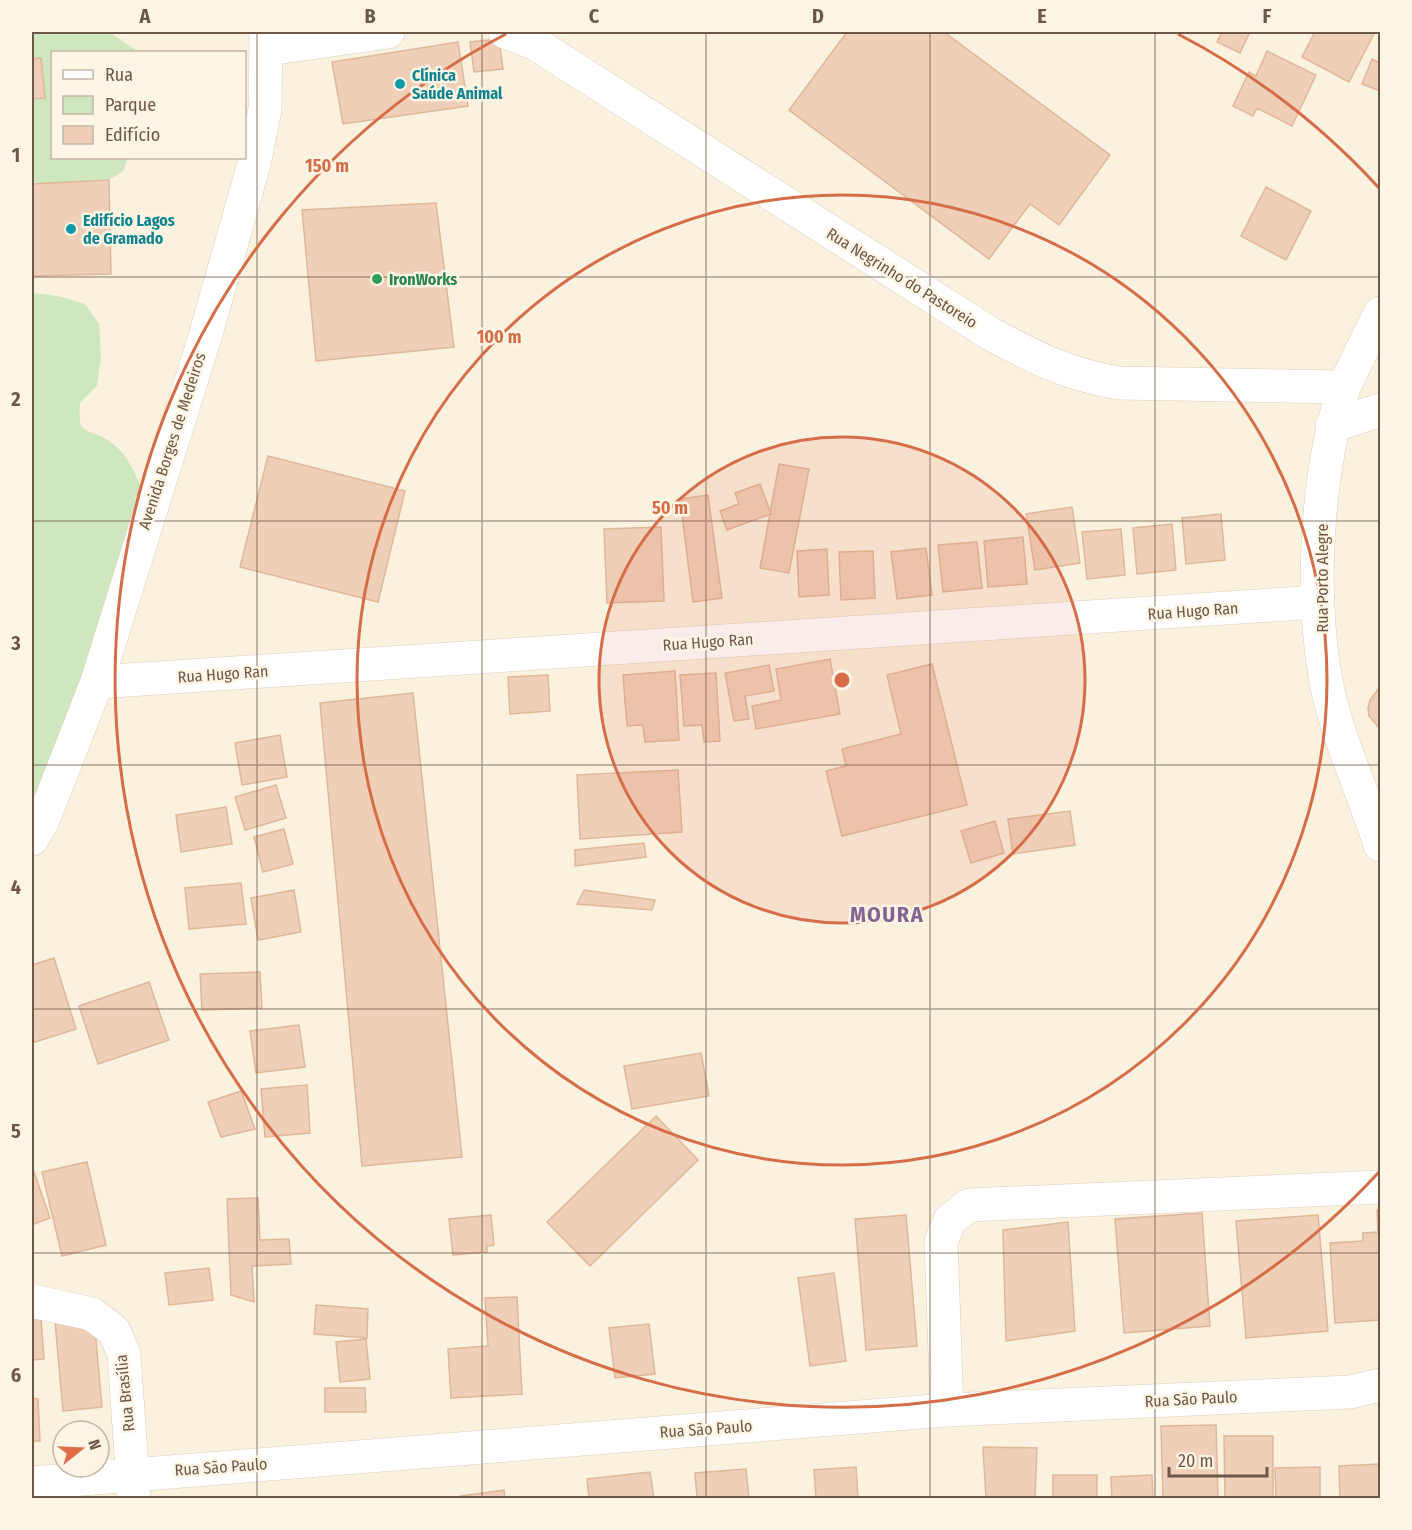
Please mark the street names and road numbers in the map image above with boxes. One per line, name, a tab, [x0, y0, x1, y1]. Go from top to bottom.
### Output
street label: Rua Negrinho do Pastoreio	[823, 224, 981, 332]
street label: Avenida Borges de Medeiros	[134, 350, 210, 532]
street label: Rua Porto Alegre	[1313, 524, 1332, 632]
street label: Rua Hugo Ran	[1147, 598, 1239, 624]
street label: Rua Hugo Ran	[662, 629, 754, 655]
street label: Rua Hugo Ran	[177, 661, 269, 687]
street label: Rua Brasília	[111, 1353, 138, 1432]
street label: Rua São Paulo	[1144, 1387, 1238, 1411]
street label: Rua São Paulo	[659, 1416, 753, 1442]
street label: Rua São Paulo	[174, 1454, 268, 1480]

